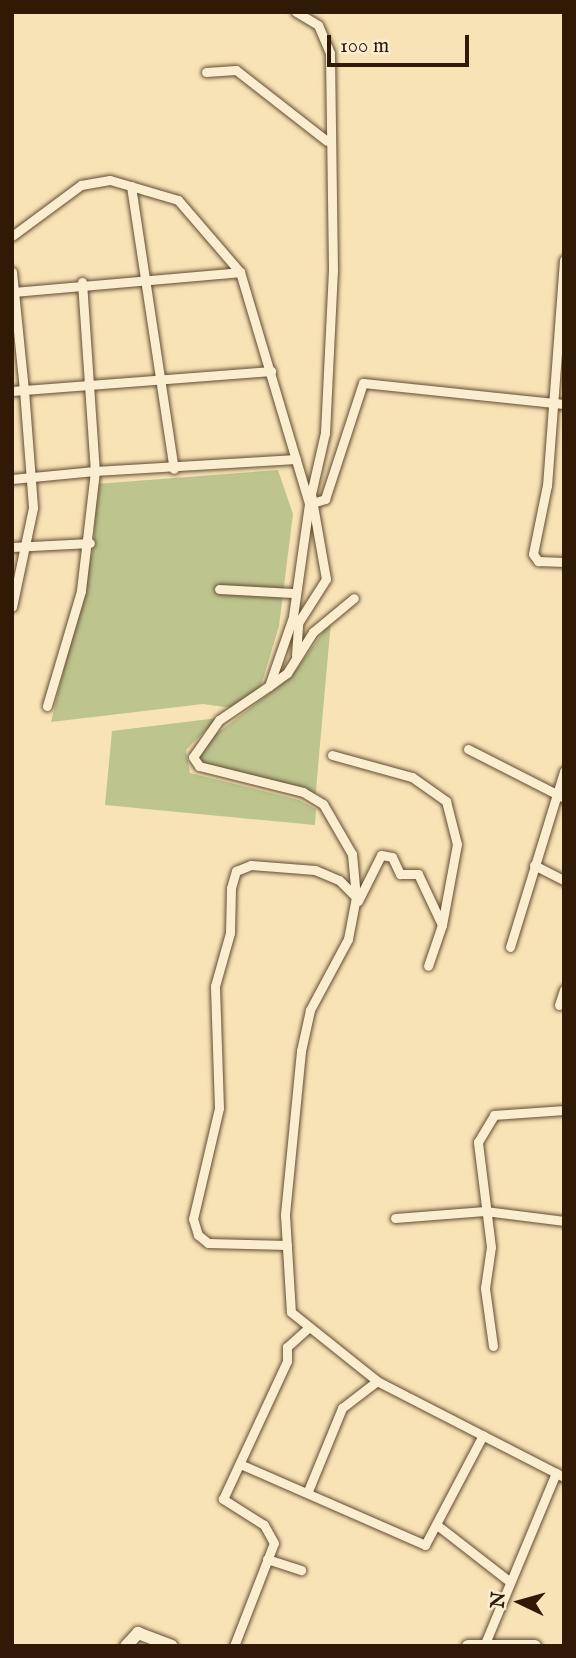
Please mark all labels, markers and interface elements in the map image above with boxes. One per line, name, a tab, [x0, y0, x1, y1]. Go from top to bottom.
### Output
scale bar	[331, 21, 473, 65]
text: 100 m	[340, 33, 389, 60]
north arrow	[485, 1567, 555, 1637]
text: N	[486, 1591, 512, 1609]

